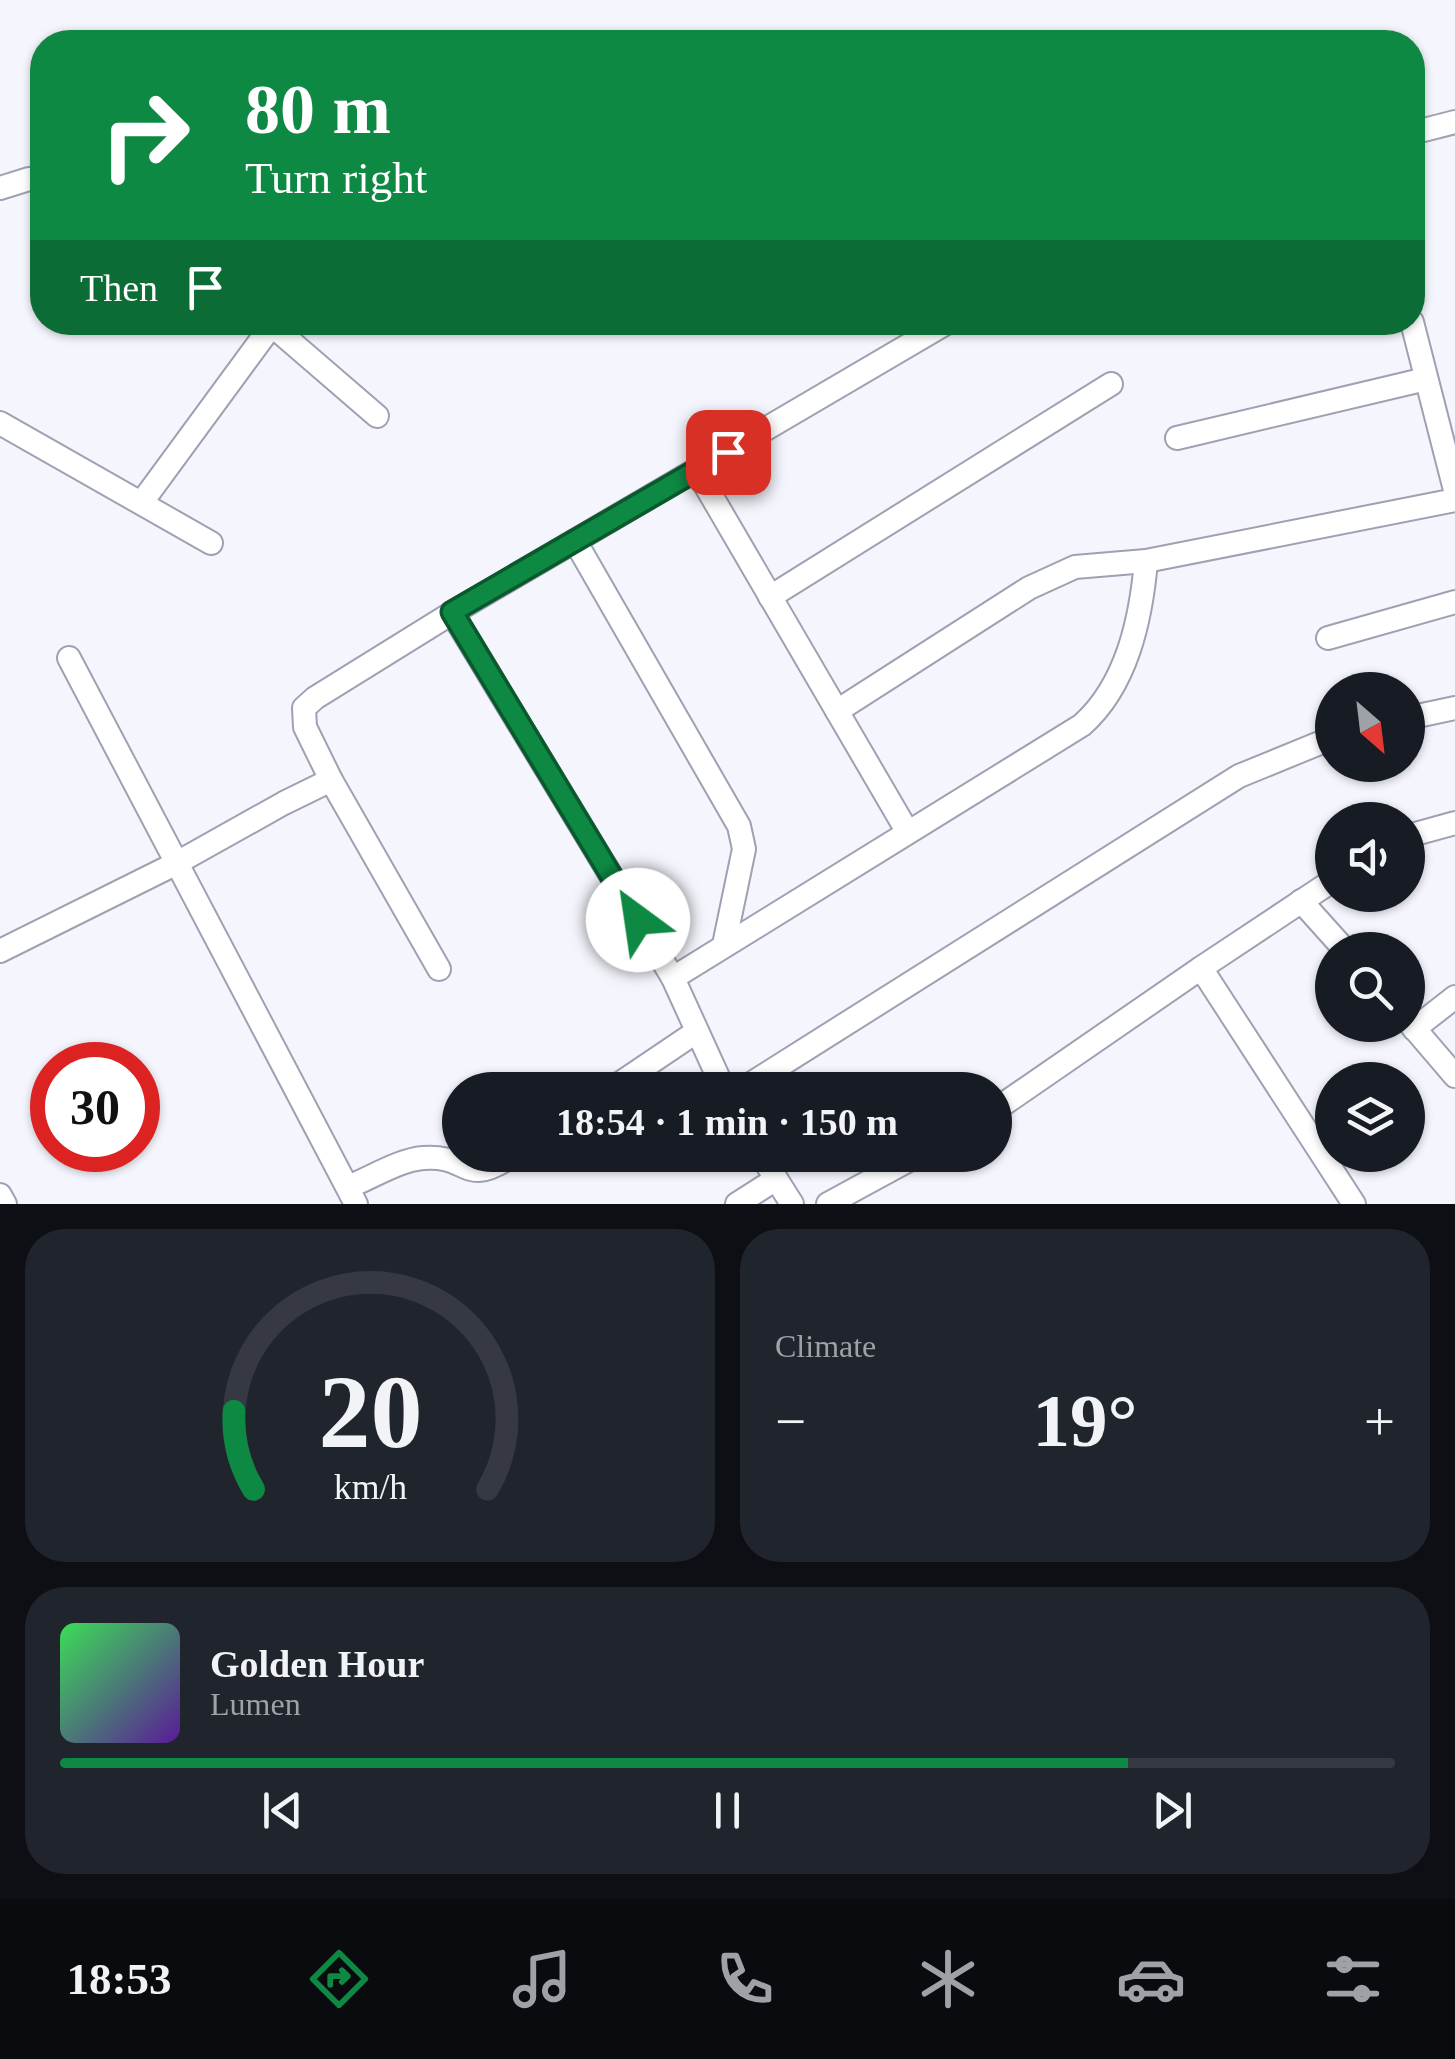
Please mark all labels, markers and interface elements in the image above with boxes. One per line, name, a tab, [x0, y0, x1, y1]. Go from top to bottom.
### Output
icon: right	[80, 70, 210, 200]
text: 80 m	[245, 71, 391, 148]
text: Turn right	[245, 153, 427, 203]
icon: arrive	[178, 260, 233, 315]
text: Then	[80, 267, 158, 309]
pin	[686, 410, 771, 495]
icon: arrive	[701, 425, 756, 480]
north arrow	[1315, 672, 1425, 782]
map controls	[1315, 672, 1425, 1172]
button: sound	[1315, 802, 1425, 912]
position arrow	[586, 868, 690, 972]
button: search	[1315, 932, 1425, 1042]
speed limit sign: 30	[30, 1042, 160, 1172]
button: layers	[1315, 1062, 1425, 1172]
text: 18:54 · 1 min · 150 m	[556, 1101, 898, 1143]
text: Climate	[775, 1328, 876, 1364]
text: 20	[318, 1354, 422, 1469]
text: 19°	[1033, 1379, 1138, 1462]
text: −	[775, 1391, 806, 1452]
text: +	[1364, 1391, 1395, 1452]
text: km/h	[333, 1467, 407, 1507]
text: Golden Hour	[210, 1643, 424, 1685]
text: Lumen	[210, 1686, 301, 1722]
icon: previous	[255, 1783, 310, 1838]
icon: pause	[700, 1783, 755, 1838]
icon: next	[1145, 1783, 1200, 1838]
icon: directions	[304, 1944, 374, 2014]
icon: music	[507, 1944, 577, 2014]
icon: phone	[710, 1944, 780, 2014]
icon: climate	[913, 1944, 983, 2014]
icon: car	[1116, 1944, 1186, 2014]
icon: filters	[1318, 1944, 1388, 2014]
text: 18:53	[66, 1954, 171, 2004]

